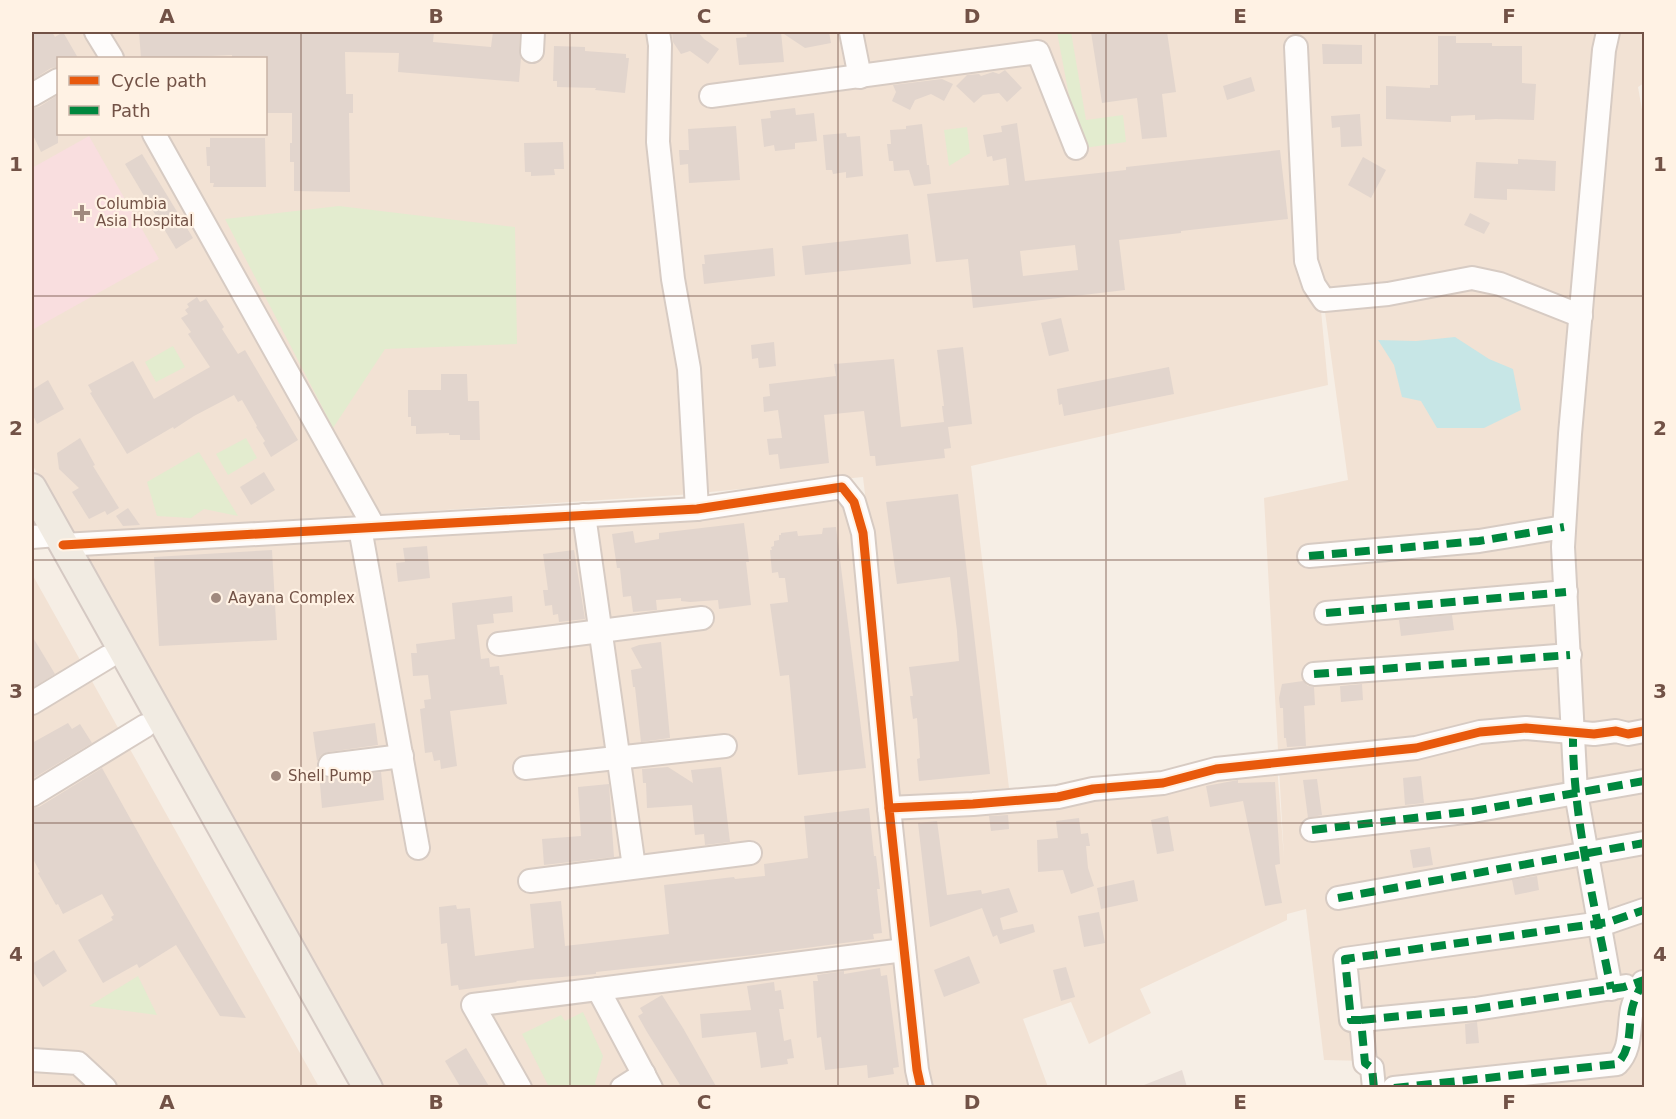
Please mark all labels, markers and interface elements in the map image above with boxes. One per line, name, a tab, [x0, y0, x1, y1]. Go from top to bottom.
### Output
text: A	[159, 4, 175, 28]
text: B	[428, 4, 444, 28]
text: C	[697, 4, 711, 28]
text: D	[964, 4, 980, 28]
text: E	[1233, 4, 1247, 28]
text: F	[1502, 4, 1516, 28]
legend	[57, 57, 267, 135]
text: Cycle path	[111, 70, 207, 91]
text: Path	[111, 100, 151, 121]
text: 1	[9, 152, 23, 176]
text: 1	[1653, 152, 1667, 176]
place label: Columbia Asia Hospital	[96, 195, 193, 230]
marker: Columbia Asia Hospital	[73, 204, 91, 222]
text: 2	[9, 416, 23, 440]
text: 2	[1653, 416, 1667, 440]
place label: Aayana Complex	[228, 589, 355, 607]
marker: Aayana Complex	[209, 591, 223, 605]
text: 3	[9, 679, 23, 703]
text: 3	[1653, 679, 1667, 703]
place label: Shell Pump	[288, 767, 372, 785]
marker: Shell Pump	[269, 769, 283, 783]
text: 4	[9, 942, 23, 966]
text: 4	[1653, 942, 1667, 966]
text: A	[159, 1090, 175, 1114]
text: B	[428, 1090, 444, 1114]
text: C	[697, 1090, 711, 1114]
text: D	[964, 1090, 980, 1114]
text: E	[1233, 1090, 1247, 1114]
text: F	[1502, 1090, 1516, 1114]

